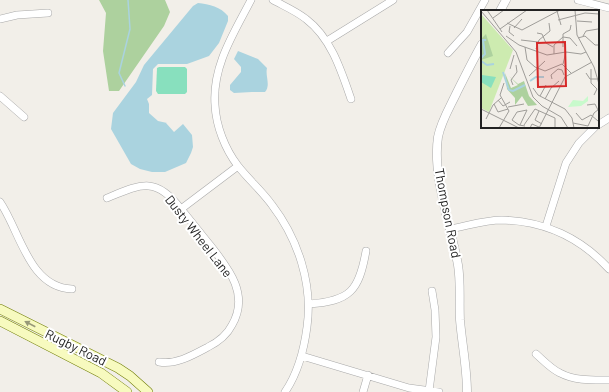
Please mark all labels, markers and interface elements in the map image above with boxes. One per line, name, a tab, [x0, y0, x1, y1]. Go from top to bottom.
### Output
inset map	[481, 10, 599, 128]
street label: Thompson Road	[431, 167, 465, 259]
street label: Dusty Wheel Lane	[162, 192, 236, 280]
one-way arrow	[24, 321, 35, 327]
street label: Rugby Road	[43, 325, 109, 369]

